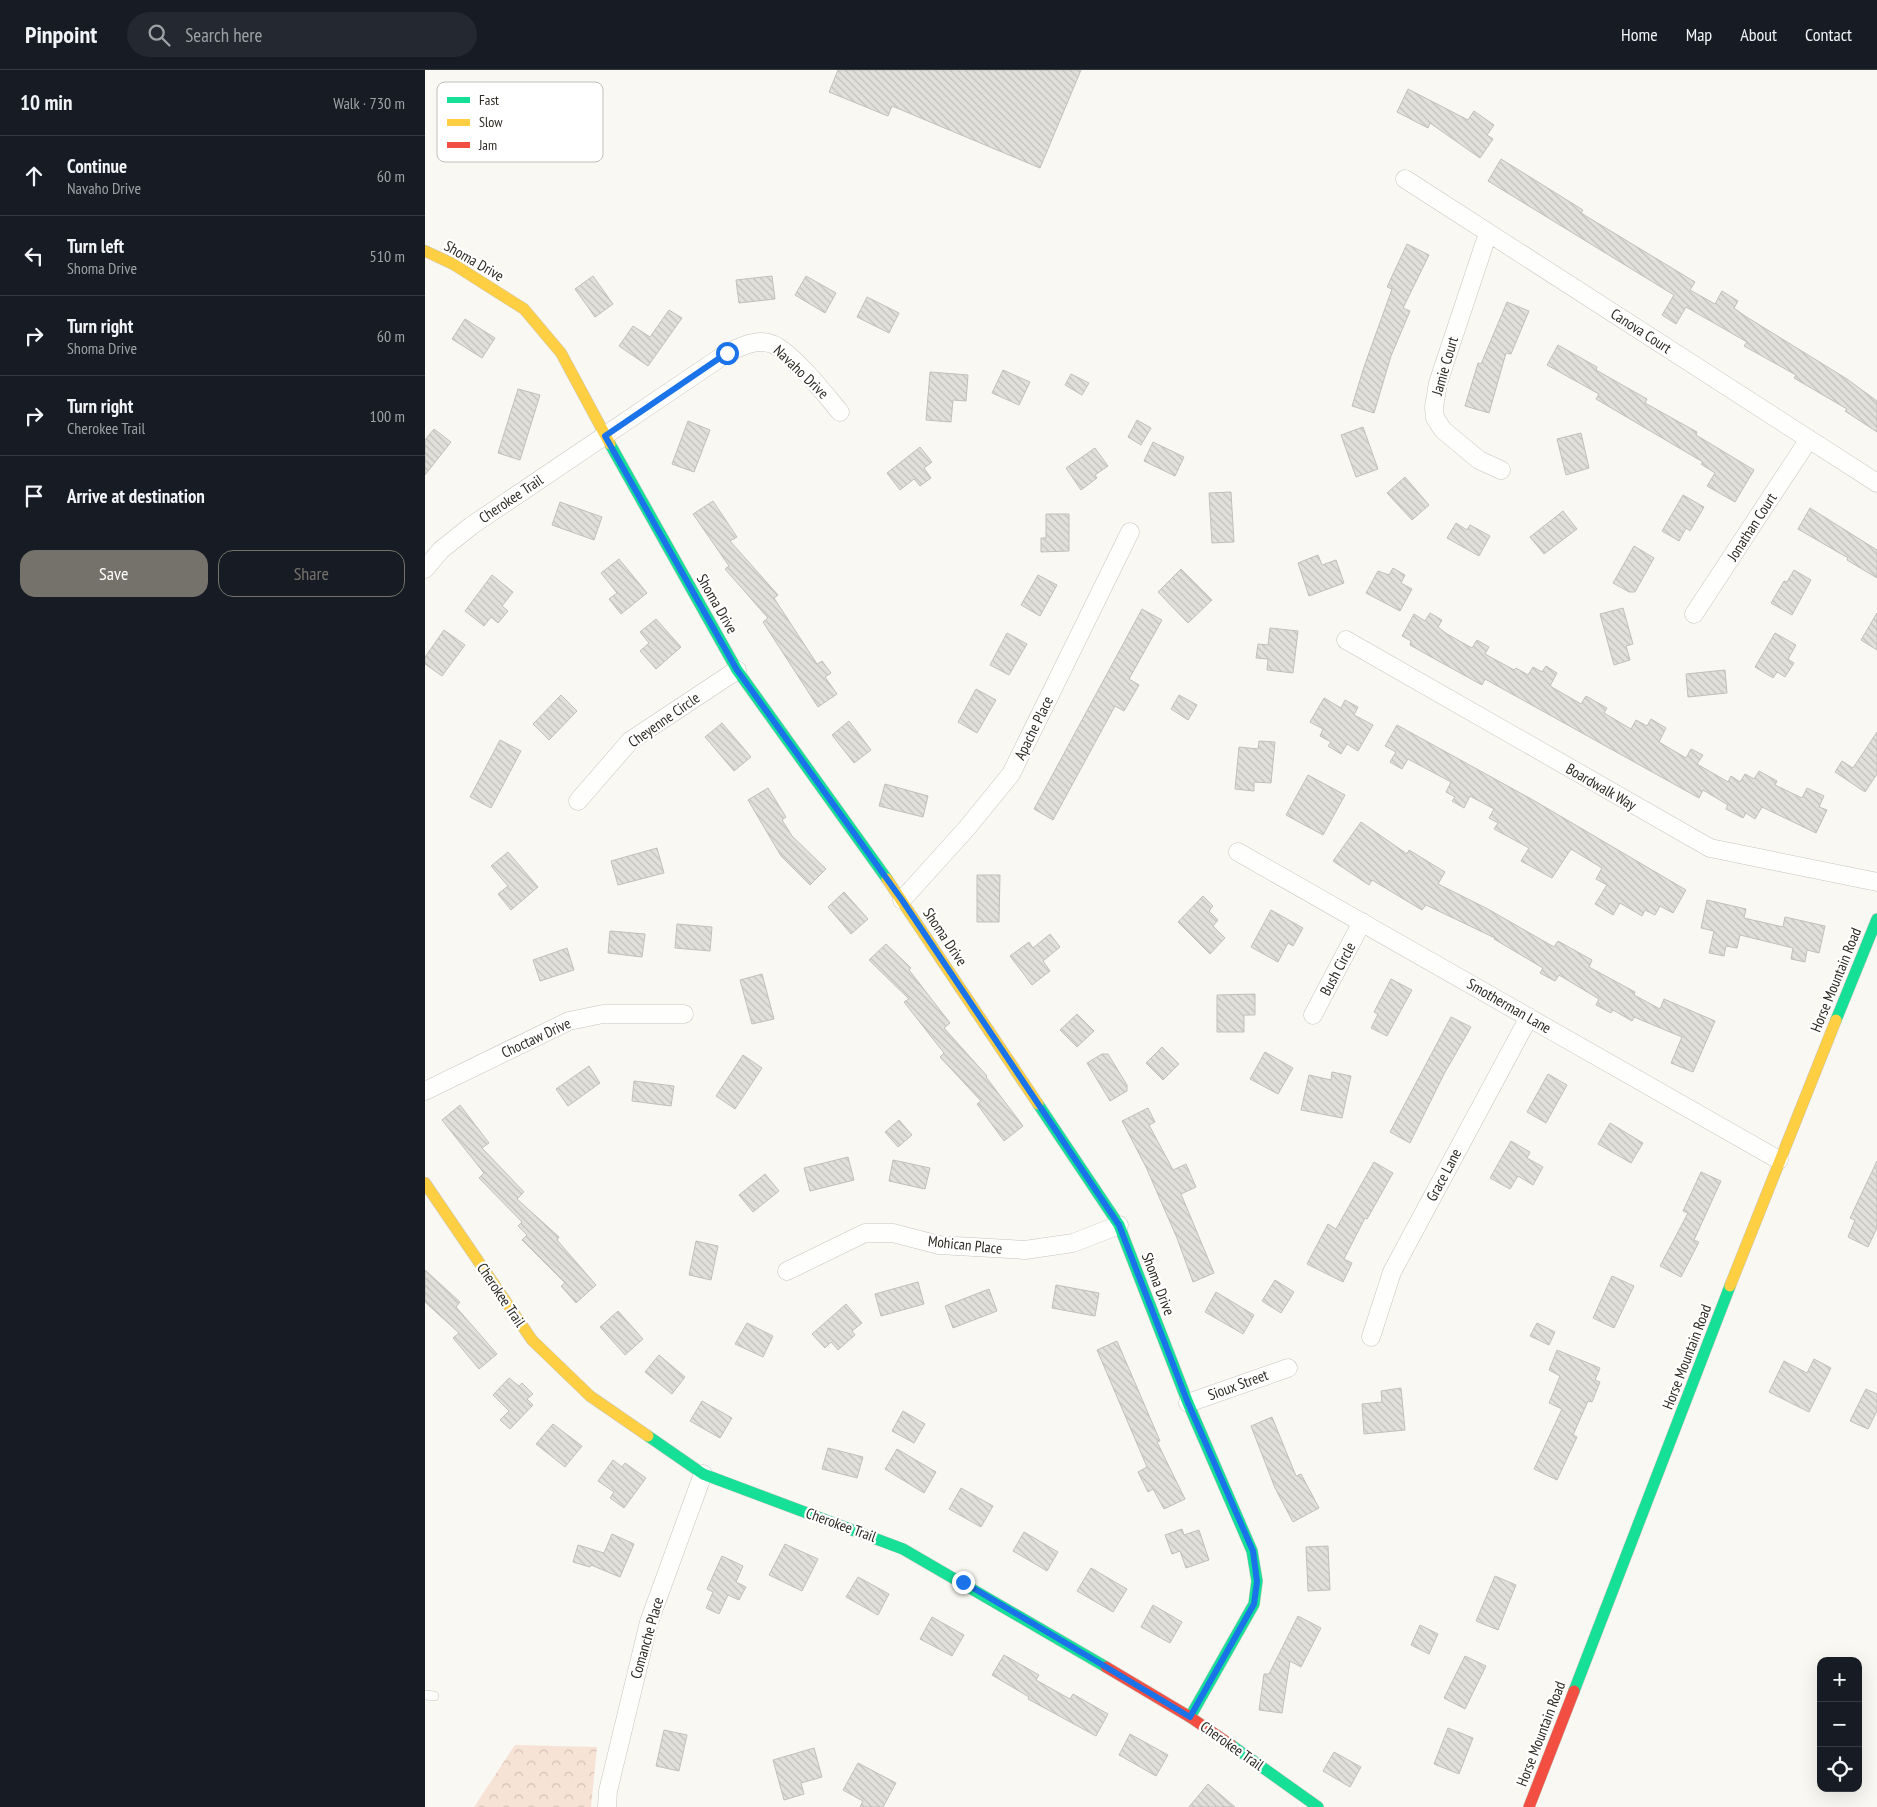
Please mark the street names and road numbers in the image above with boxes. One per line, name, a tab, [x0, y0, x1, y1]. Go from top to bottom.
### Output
street label: Shoma Drive	[441, 236, 507, 285]
street label: Canova Court	[1607, 304, 1675, 357]
street label: Jamie Court	[1427, 334, 1462, 398]
street label: Navaho Drive	[770, 341, 833, 403]
street label: Cherokee Trail	[475, 470, 547, 527]
street label: Jonathan Court	[1722, 489, 1781, 565]
street label: Shoma Drive	[693, 571, 742, 637]
street label: Cheyenne Circle	[624, 688, 703, 751]
street label: Apache Place	[1010, 693, 1057, 763]
street label: Boardwalk Way	[1563, 759, 1640, 814]
street label: Shoma Drive	[919, 904, 972, 969]
street label: Horse Mountain Road	[1806, 925, 1865, 1035]
street label: Bush Circle	[1316, 939, 1359, 999]
street label: Smotherman Lane	[1464, 974, 1555, 1037]
street label: Choctaw Drive	[498, 1013, 574, 1062]
street label: Grace Lane	[1422, 1145, 1465, 1204]
street label: Mohican Place	[927, 1231, 1003, 1258]
street label: Shoma Drive	[1138, 1250, 1179, 1318]
street label: Cherokee Trail	[473, 1259, 530, 1331]
street label: Horse Mountain Road	[1658, 1302, 1715, 1412]
street label: Sioux Street	[1205, 1365, 1271, 1404]
street label: Cherokee Trail	[803, 1503, 879, 1546]
street label: Comanche Place	[626, 1595, 667, 1681]
street label: Horse Mountain Road	[1512, 1679, 1569, 1789]
street label: Cherokee Trail	[1197, 1717, 1268, 1775]

